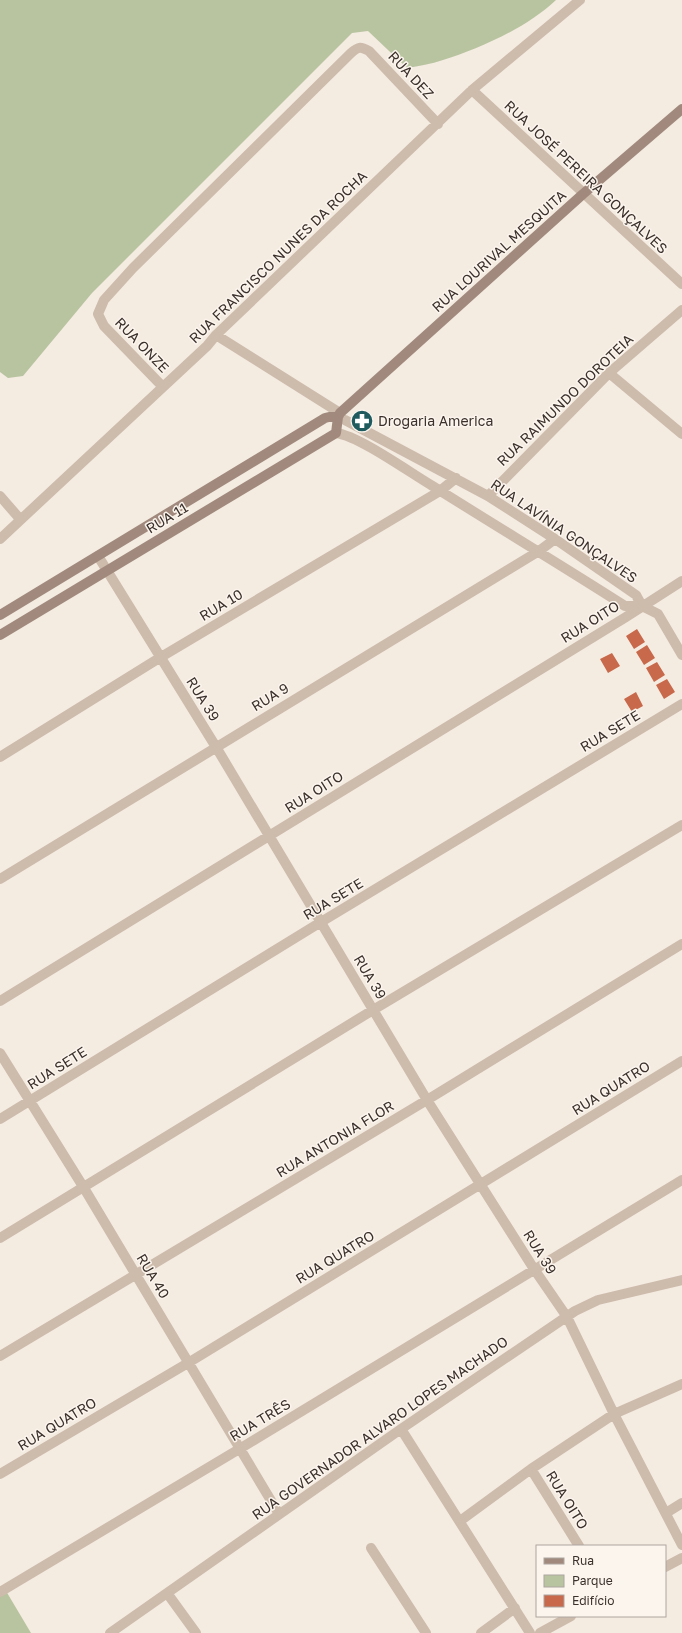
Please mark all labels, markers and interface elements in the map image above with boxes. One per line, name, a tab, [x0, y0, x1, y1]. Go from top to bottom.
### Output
street label: RUA DEZ	[385, 47, 438, 102]
street label: RUA JOSÉ PEREIRA GONÇALVES	[501, 97, 671, 257]
street label: RUA FRANCISCO NUNES DA ROCHA	[185, 167, 371, 346]
street label: RUA LOURIVAL MESQUITA	[428, 186, 570, 315]
street label: RUA ONZE	[112, 314, 173, 376]
street label: RUA RAIMUNDO DOROTEIA	[493, 330, 637, 469]
pharmacy icon: Drogaria America	[349, 408, 375, 434]
place label: Drogaria America	[378, 412, 493, 429]
street label: RUA LAVÍNIA GONÇALVES	[488, 475, 641, 586]
street label: RUA 11	[143, 498, 191, 537]
street label: RUA 10	[196, 585, 245, 624]
street label: RUA OITO	[557, 597, 622, 646]
street label: RUA 39	[183, 674, 224, 724]
street label: RUA 9	[248, 679, 291, 714]
street label: RUA SETE	[577, 706, 643, 755]
street label: RUA OITO	[281, 767, 346, 816]
street label: RUA SETE	[300, 874, 366, 923]
street label: RUA 39	[351, 951, 390, 1002]
street label: RUA SETE	[24, 1043, 90, 1093]
street label: RUA QUATRO	[568, 1057, 653, 1118]
street label: RUA ANTONIA FLOR	[273, 1097, 397, 1180]
street label: RUA QUATRO	[292, 1226, 377, 1287]
street label: RUA 39	[520, 1227, 561, 1277]
street label: RUA 40	[133, 1250, 173, 1301]
street label: RUA GOVERNADOR ALVARO LOPES MACHADO	[249, 1332, 511, 1523]
street label: RUA QUATRO	[14, 1393, 99, 1454]
street label: RUA TRÊS	[226, 1395, 293, 1444]
street label: RUA OITO	[543, 1467, 592, 1532]
legend	[536, 1545, 666, 1617]
text: Rua	[572, 1553, 594, 1568]
text: Parque	[572, 1573, 613, 1588]
text: Edifício	[572, 1593, 614, 1608]

